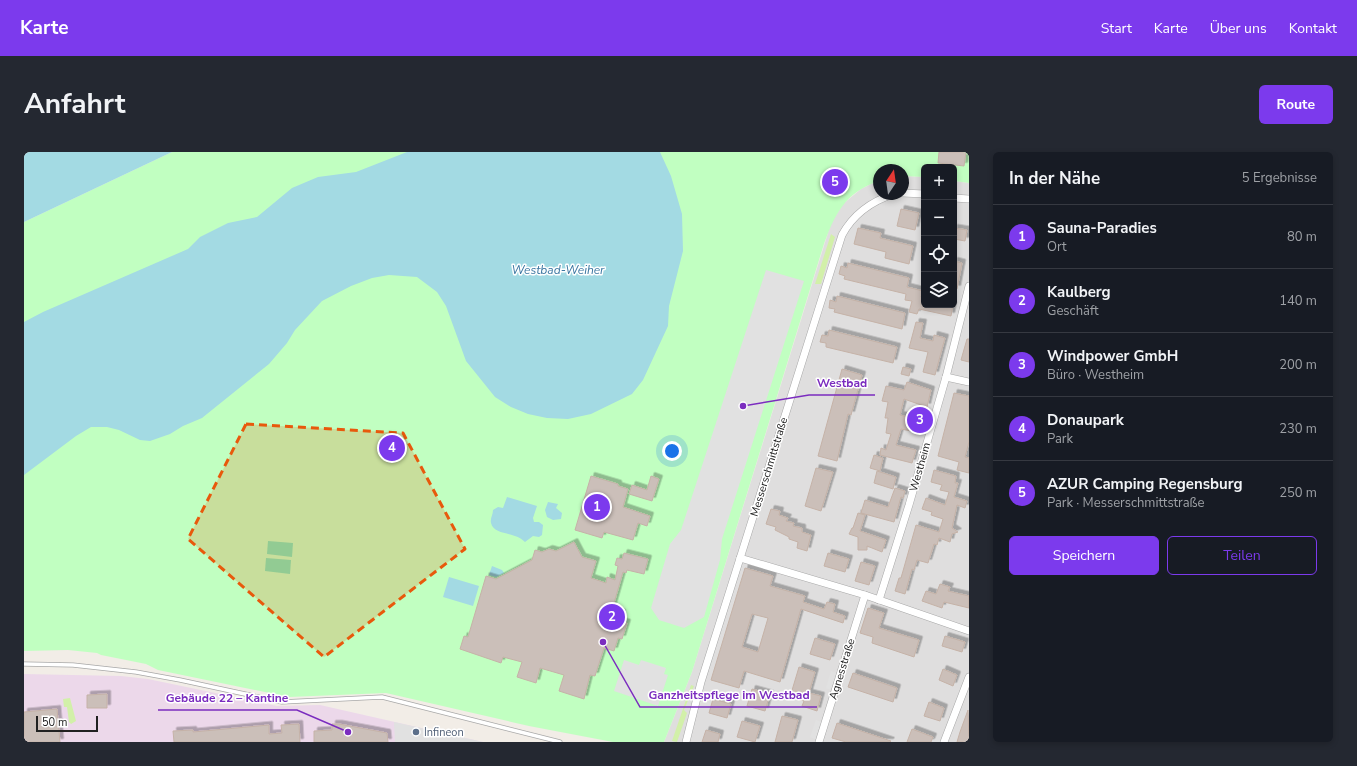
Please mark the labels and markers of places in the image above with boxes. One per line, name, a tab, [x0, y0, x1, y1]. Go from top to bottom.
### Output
pin: 5	[822, 167, 848, 197]
callout: Westbad	[809, 371, 875, 395]
pin: 3	[907, 405, 933, 435]
pin: 4	[379, 433, 405, 463]
pin: 1	[584, 492, 610, 522]
pin: 2	[599, 602, 625, 632]
callout: Ganzheitspflege im Westbad	[640, 683, 817, 707]
callout: Gebäude 22 – Kantine	[158, 686, 297, 710]
place label: Infineon	[424, 725, 464, 740]
marker: Infineon	[411, 727, 421, 737]

